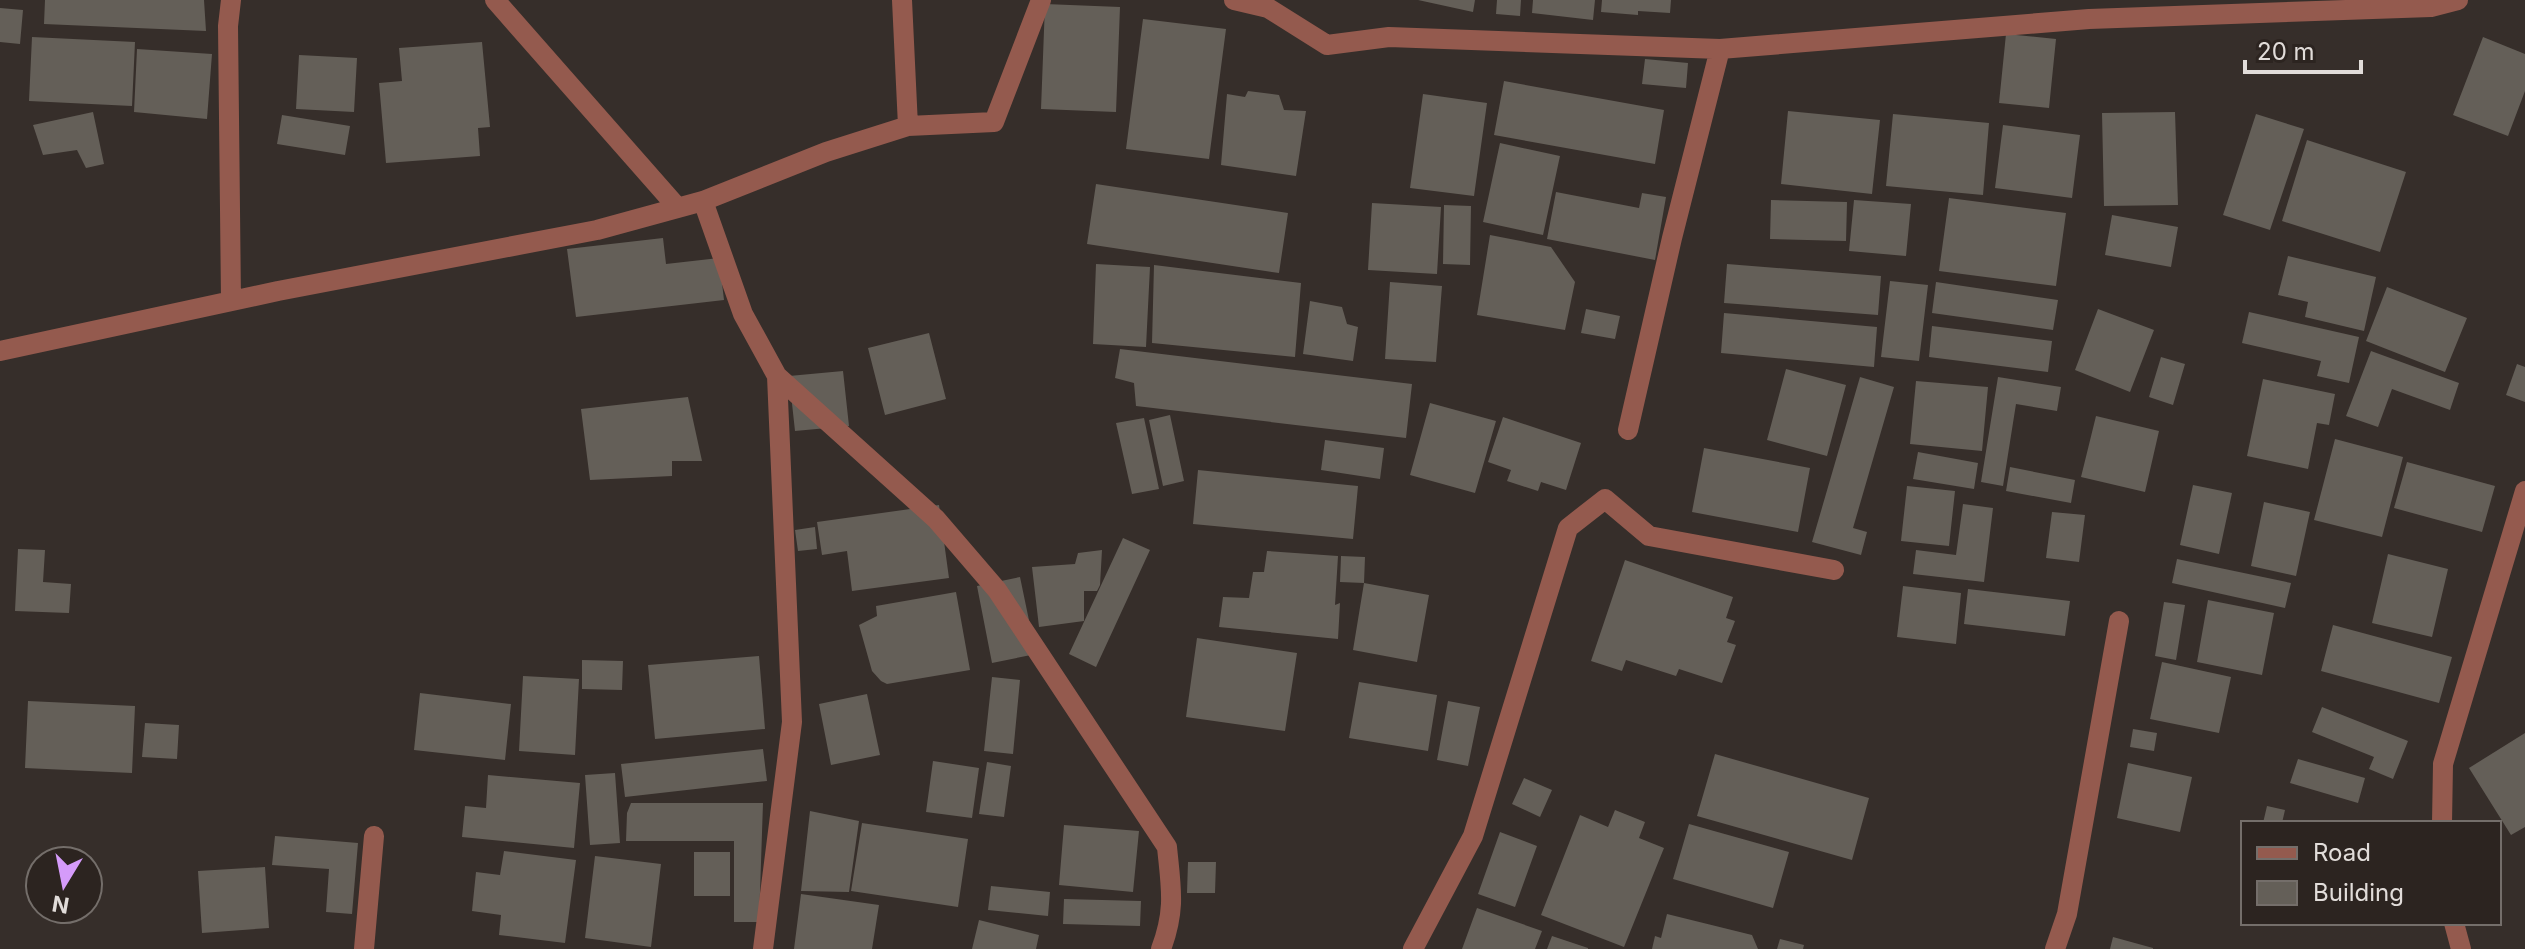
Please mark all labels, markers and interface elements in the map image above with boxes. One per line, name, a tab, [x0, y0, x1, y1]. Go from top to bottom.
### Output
scale bar	[2245, 24, 2361, 74]
text: 20 m	[2257, 37, 2315, 66]
legend	[2241, 821, 2501, 925]
text: Road	[2313, 838, 2371, 867]
north arrow	[24, 845, 104, 925]
text: Building	[2313, 878, 2404, 907]
text: N	[50, 890, 71, 919]

